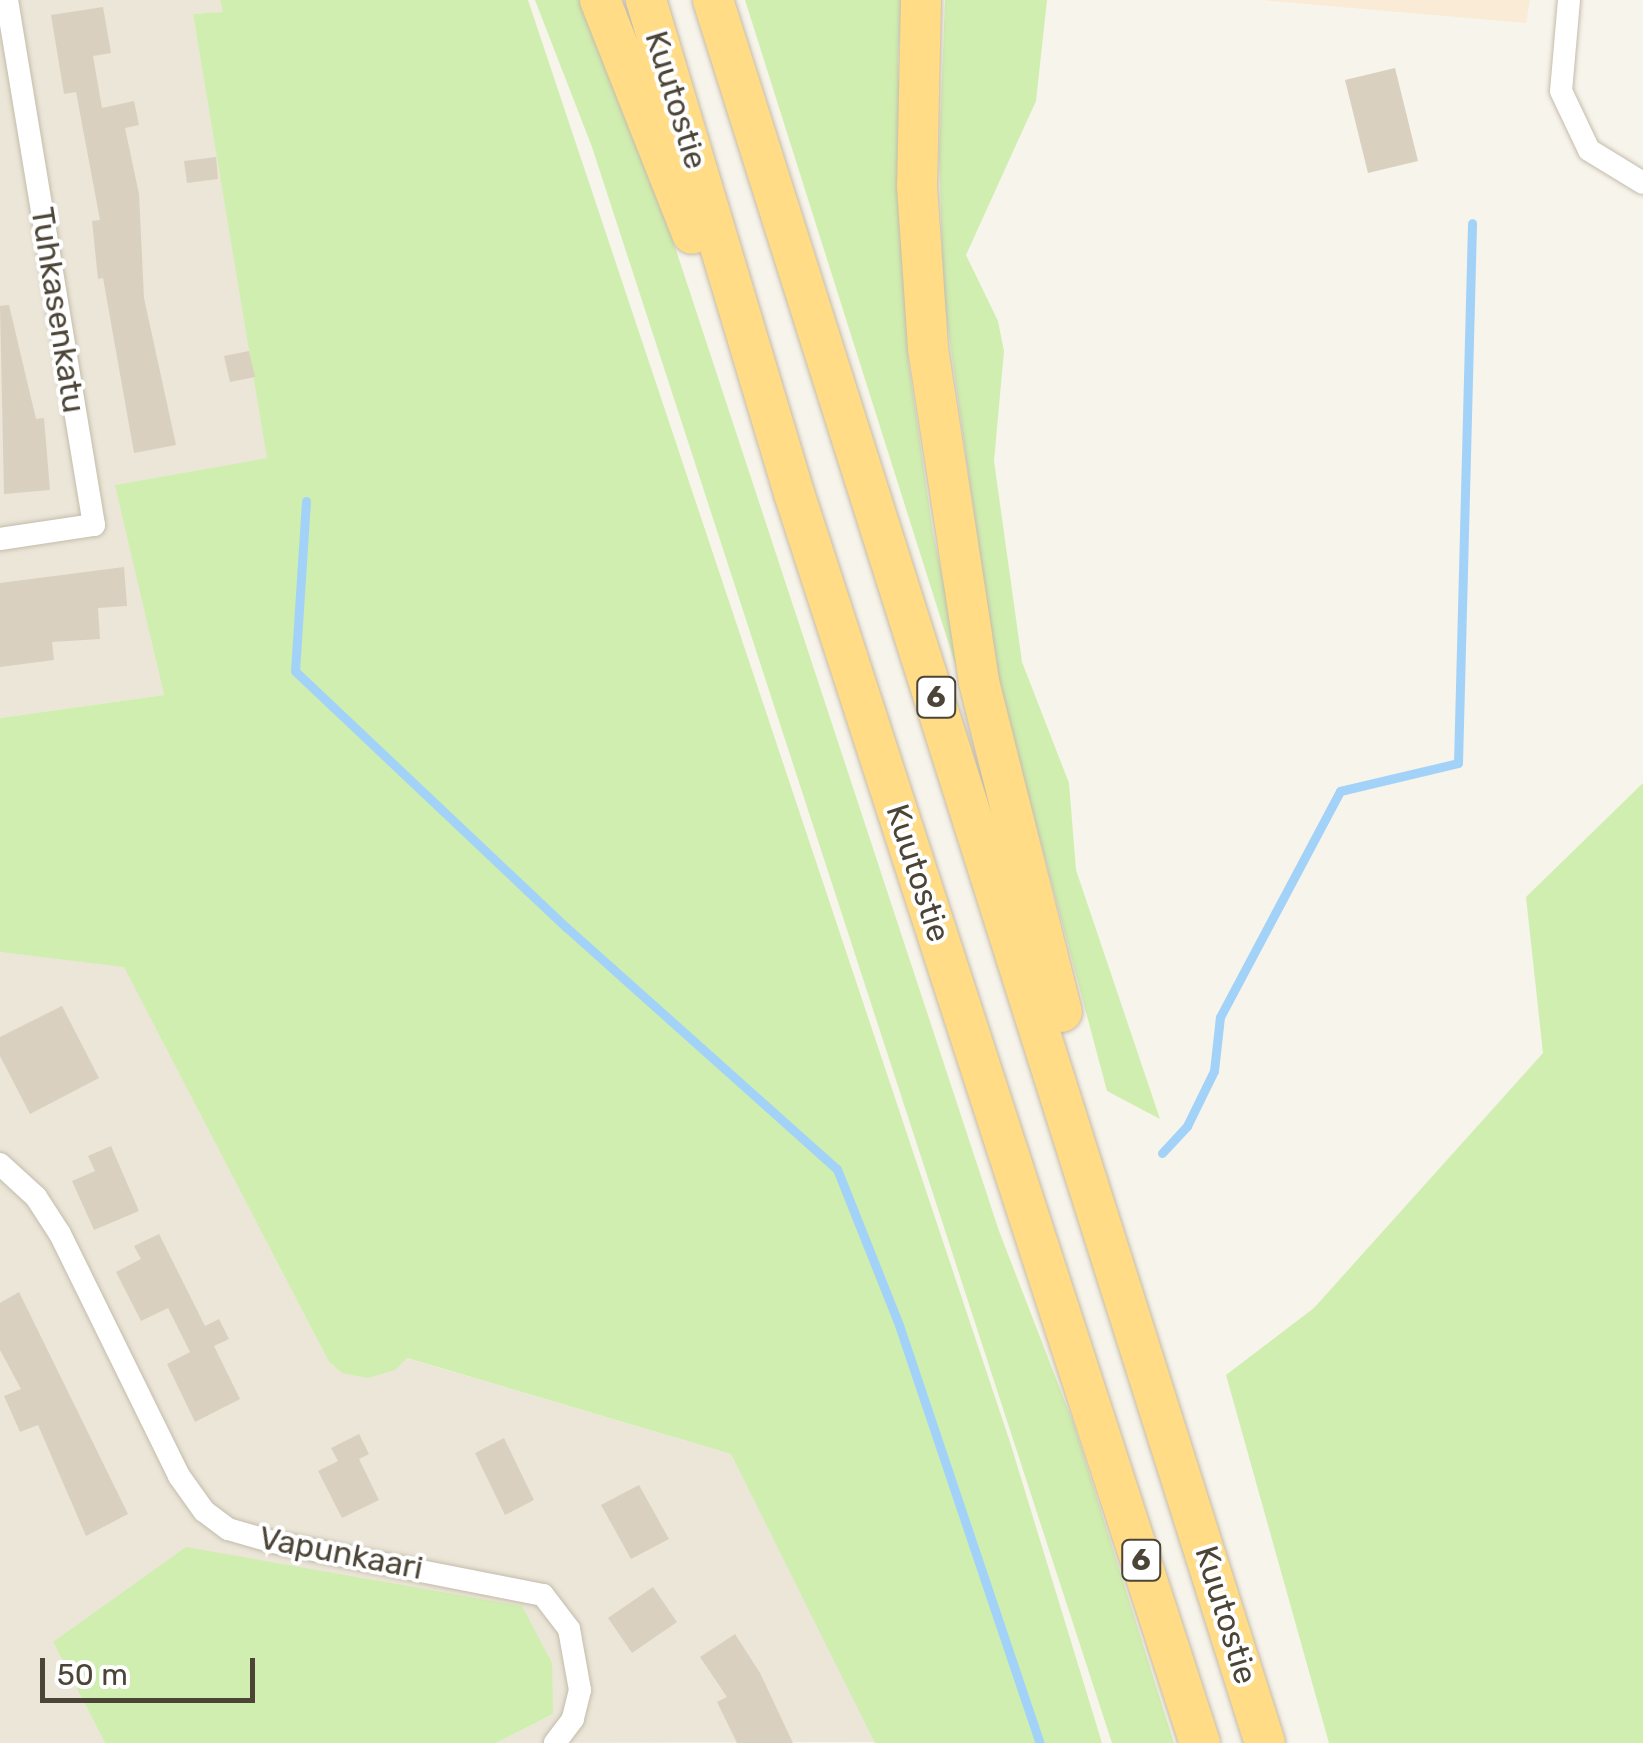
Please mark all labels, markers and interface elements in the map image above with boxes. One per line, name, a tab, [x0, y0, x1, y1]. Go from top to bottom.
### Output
street label: Kuutostie	[637, 26, 715, 174]
street label: Tuhkasenkatu	[23, 204, 93, 416]
road number: 6	[916, 672, 956, 722]
street label: Kuutostie	[878, 799, 958, 947]
street label: Vapunkaari	[256, 1518, 426, 1588]
road number: 6	[1121, 1535, 1161, 1585]
street label: Kuutostie	[1187, 1541, 1265, 1689]
scale bar	[45, 1638, 260, 1700]
text: 50 m	[57, 1657, 128, 1693]

